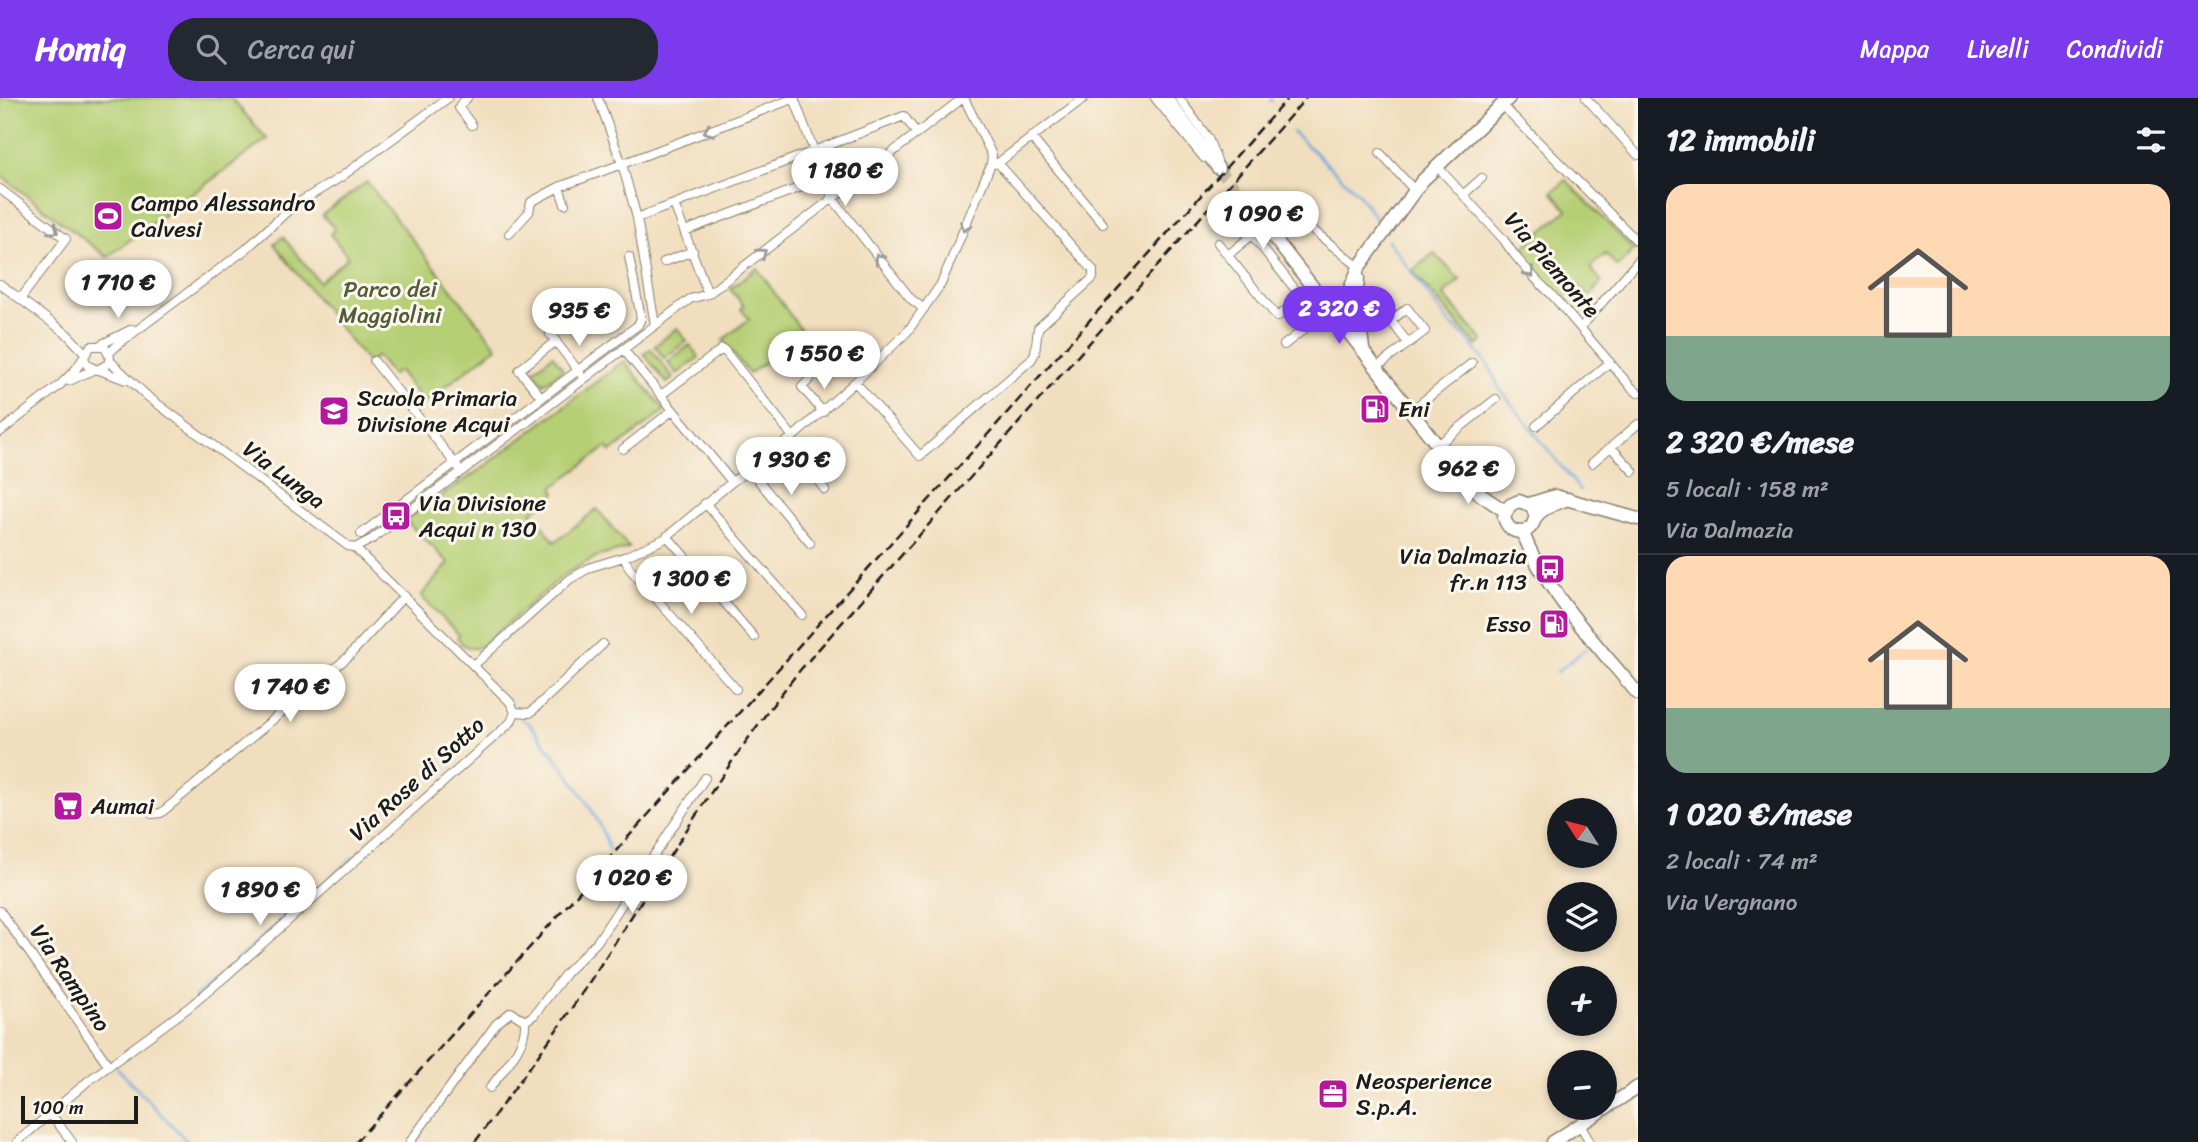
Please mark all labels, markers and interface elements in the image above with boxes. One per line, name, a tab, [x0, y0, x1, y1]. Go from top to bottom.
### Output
search box	[168, 18, 658, 81]
text: Homiq	[35, 20, 126, 78]
text: Cerca qui	[248, 26, 354, 72]
text: Mappa	[1860, 28, 1929, 70]
text: Livelli	[1967, 28, 2029, 70]
text: Condividi	[2067, 28, 2163, 70]
icon: search	[192, 30, 230, 68]
text: 12 immobili	[1666, 113, 1815, 167]
icon: filters	[2132, 121, 2170, 159]
one-way arrow	[702, 122, 714, 136]
pin: 1 180 €	[780, 148, 910, 208]
text: 1 180 €	[807, 150, 883, 191]
place label: Campo Alessandro Calvesi	[131, 183, 316, 250]
pin: 1 090 €	[1198, 192, 1328, 251]
text: 1 090 €	[1223, 193, 1303, 234]
sports icon: Campo Alessandro Calvesi	[91, 199, 125, 233]
street label: Via Piemonte	[1493, 202, 1611, 328]
one-way arrow	[960, 220, 974, 232]
one-way arrow	[47, 222, 59, 235]
icon: home	[1855, 230, 1981, 356]
one-way arrow	[755, 248, 767, 261]
one-way arrow	[875, 253, 888, 266]
pin: 1 710 €	[53, 260, 183, 320]
text: 1 710 €	[81, 262, 155, 303]
one-way arrow	[1522, 265, 1534, 278]
park label: Parco dei Maggiolini	[339, 269, 442, 336]
pin: 2 320 €	[1274, 286, 1404, 346]
pin: 935 €	[530, 288, 628, 348]
text: 2 320 €	[1299, 288, 1379, 329]
text: 935 €	[548, 290, 610, 331]
pin: 1 550 €	[759, 331, 889, 391]
text: 1 550 €	[784, 333, 864, 374]
place label: Scuola Primaria Divisione Acqui	[357, 378, 517, 445]
place label: Eni	[1398, 389, 1430, 430]
fuel station icon: Eni	[1358, 392, 1392, 426]
school or university icon: Scuola Primaria Divisione Acqui	[317, 394, 351, 428]
text: 2 320 €/mese	[1666, 415, 1854, 469]
street label: Via Lunga	[233, 430, 335, 520]
pin: 1 930 €	[726, 438, 856, 497]
text: 1 930 €	[752, 439, 830, 480]
pin: 962 €	[1419, 446, 1517, 506]
text: 962 €	[1437, 448, 1499, 489]
text: 5 locali · 158 m²	[1666, 469, 1829, 510]
place label: Via Divisione Acqui n 130	[418, 483, 546, 550]
bus stop icon: Via Divisione Acqui n 130	[379, 499, 413, 533]
text: Via Dalmazia	[1666, 510, 1793, 551]
place label: Via Dalmazia fr.n 113	[1400, 536, 1527, 603]
bus stop icon: Via Dalmazia fr.n 113	[1533, 552, 1567, 586]
pin: 1 300 €	[626, 556, 756, 616]
text: 1 300 €	[652, 558, 730, 599]
icon: home	[1855, 602, 1981, 728]
place label: Esso	[1485, 604, 1531, 645]
fuel station icon: Esso	[1537, 607, 1571, 641]
pin: 1 740 €	[225, 664, 355, 724]
text: 1 740 €	[250, 666, 330, 707]
street label: Via Rose di Sotto	[339, 706, 495, 852]
place label: Aumai	[90, 786, 155, 827]
text: 1 020 €/mese	[1666, 787, 1852, 841]
supermarket icon: Aumai	[51, 789, 85, 823]
north arrow	[1547, 798, 1617, 868]
map controls	[1547, 798, 1617, 1120]
text: 2 locali · 74 m²	[1666, 841, 1818, 882]
pin: 1 020 €	[567, 856, 697, 915]
text: 1 020 €	[592, 857, 672, 898]
pin: 1 890 €	[195, 868, 325, 927]
text: 1 890 €	[220, 869, 300, 910]
button: layers	[1547, 882, 1617, 952]
text: Via Vergnano	[1666, 882, 1797, 923]
street label: Via Rampino	[19, 915, 122, 1041]
button: +	[1547, 966, 1617, 1036]
button: −	[1547, 1050, 1617, 1120]
place label: Neosperience S.p.A.	[1356, 1061, 1492, 1128]
office icon: Neosperience S.p.A.	[1316, 1077, 1350, 1111]
text: 100 m	[32, 1091, 84, 1124]
scale bar	[21, 1093, 138, 1125]

